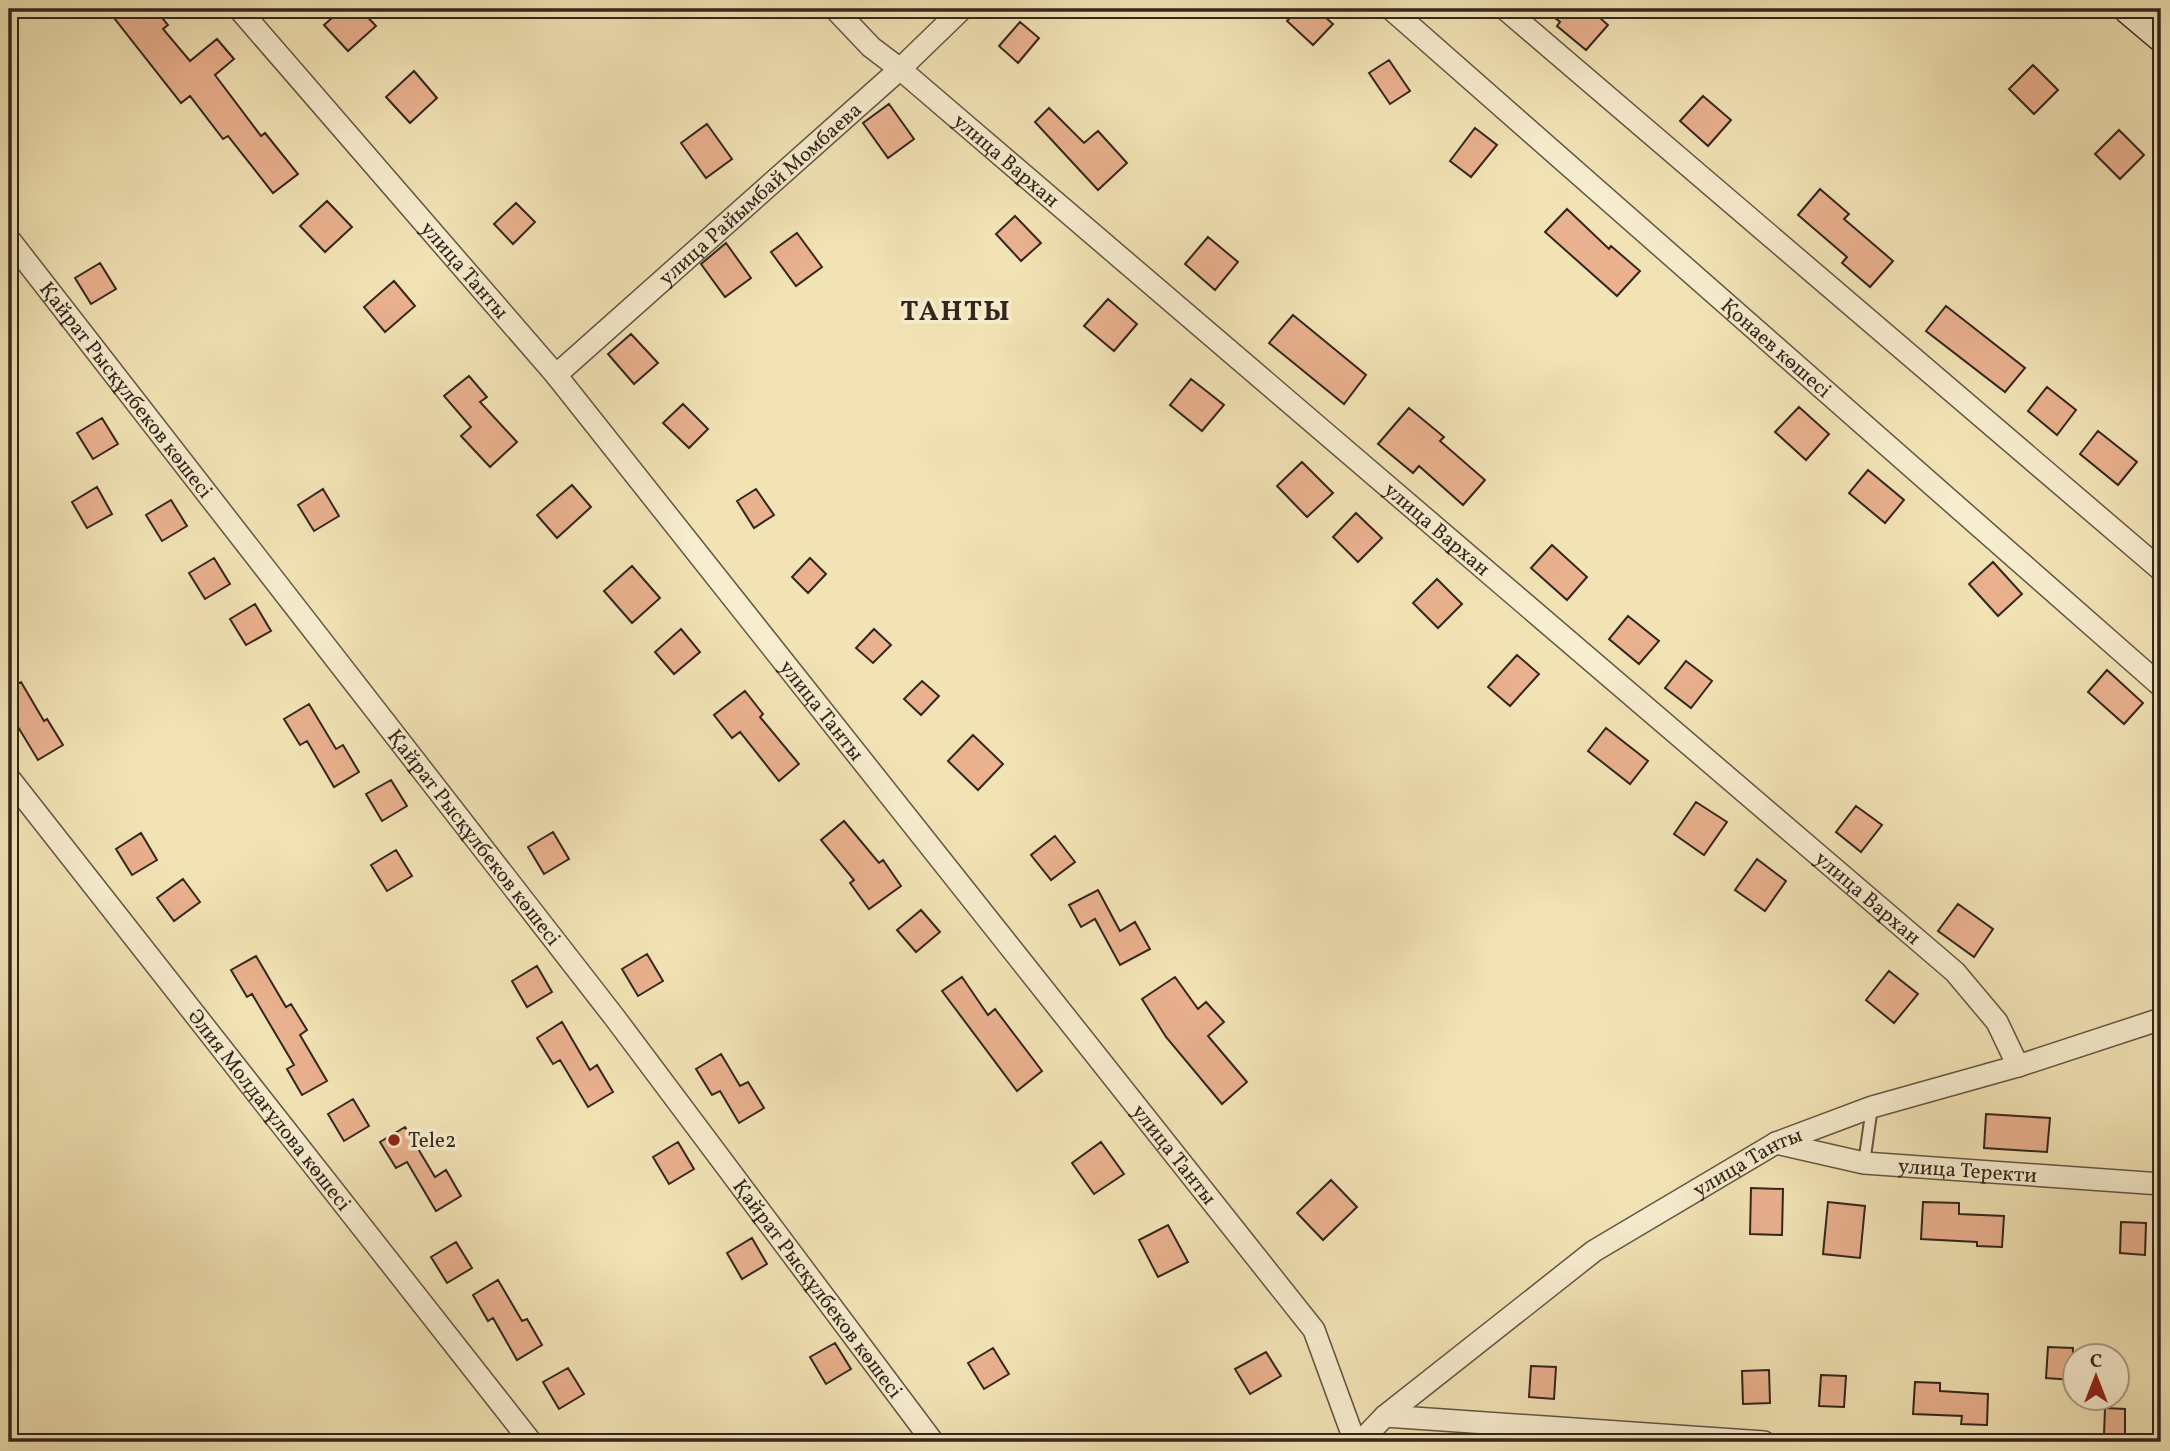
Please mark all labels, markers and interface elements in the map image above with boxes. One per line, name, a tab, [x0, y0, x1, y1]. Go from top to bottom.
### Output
street label: улица Райымбай Момбаева	[653, 96, 869, 293]
street label: улица Вархан	[946, 108, 1065, 215]
street label: улица Танты	[413, 215, 515, 326]
street label: Қайрат Рысқұлбеков көшесі	[32, 276, 219, 505]
street label: Қонаев көшесі	[1714, 292, 1837, 406]
district label: ТАНТЫ	[900, 293, 1012, 332]
street label: улица Вархан	[1377, 476, 1496, 584]
street label: улица Танты	[772, 654, 870, 768]
street label: Қайрат Рысқұлбеков көшесі	[380, 724, 567, 953]
street label: улица Вархан	[1808, 845, 1927, 953]
street label: Әлия Молдағұлова көшесі	[180, 1004, 357, 1218]
street label: улица Танты	[1124, 1098, 1223, 1212]
street label: улица Танты	[1688, 1121, 1807, 1205]
place label: Tele2	[408, 1127, 456, 1156]
marker: Tele2	[386, 1132, 402, 1148]
street label: улица Теректи	[1897, 1152, 2038, 1191]
street label: Қайрат Рысқұлбеков көшесі	[725, 1174, 908, 1405]
north arrow	[2062, 1342, 2132, 1412]
text: С	[2090, 1349, 2102, 1375]

